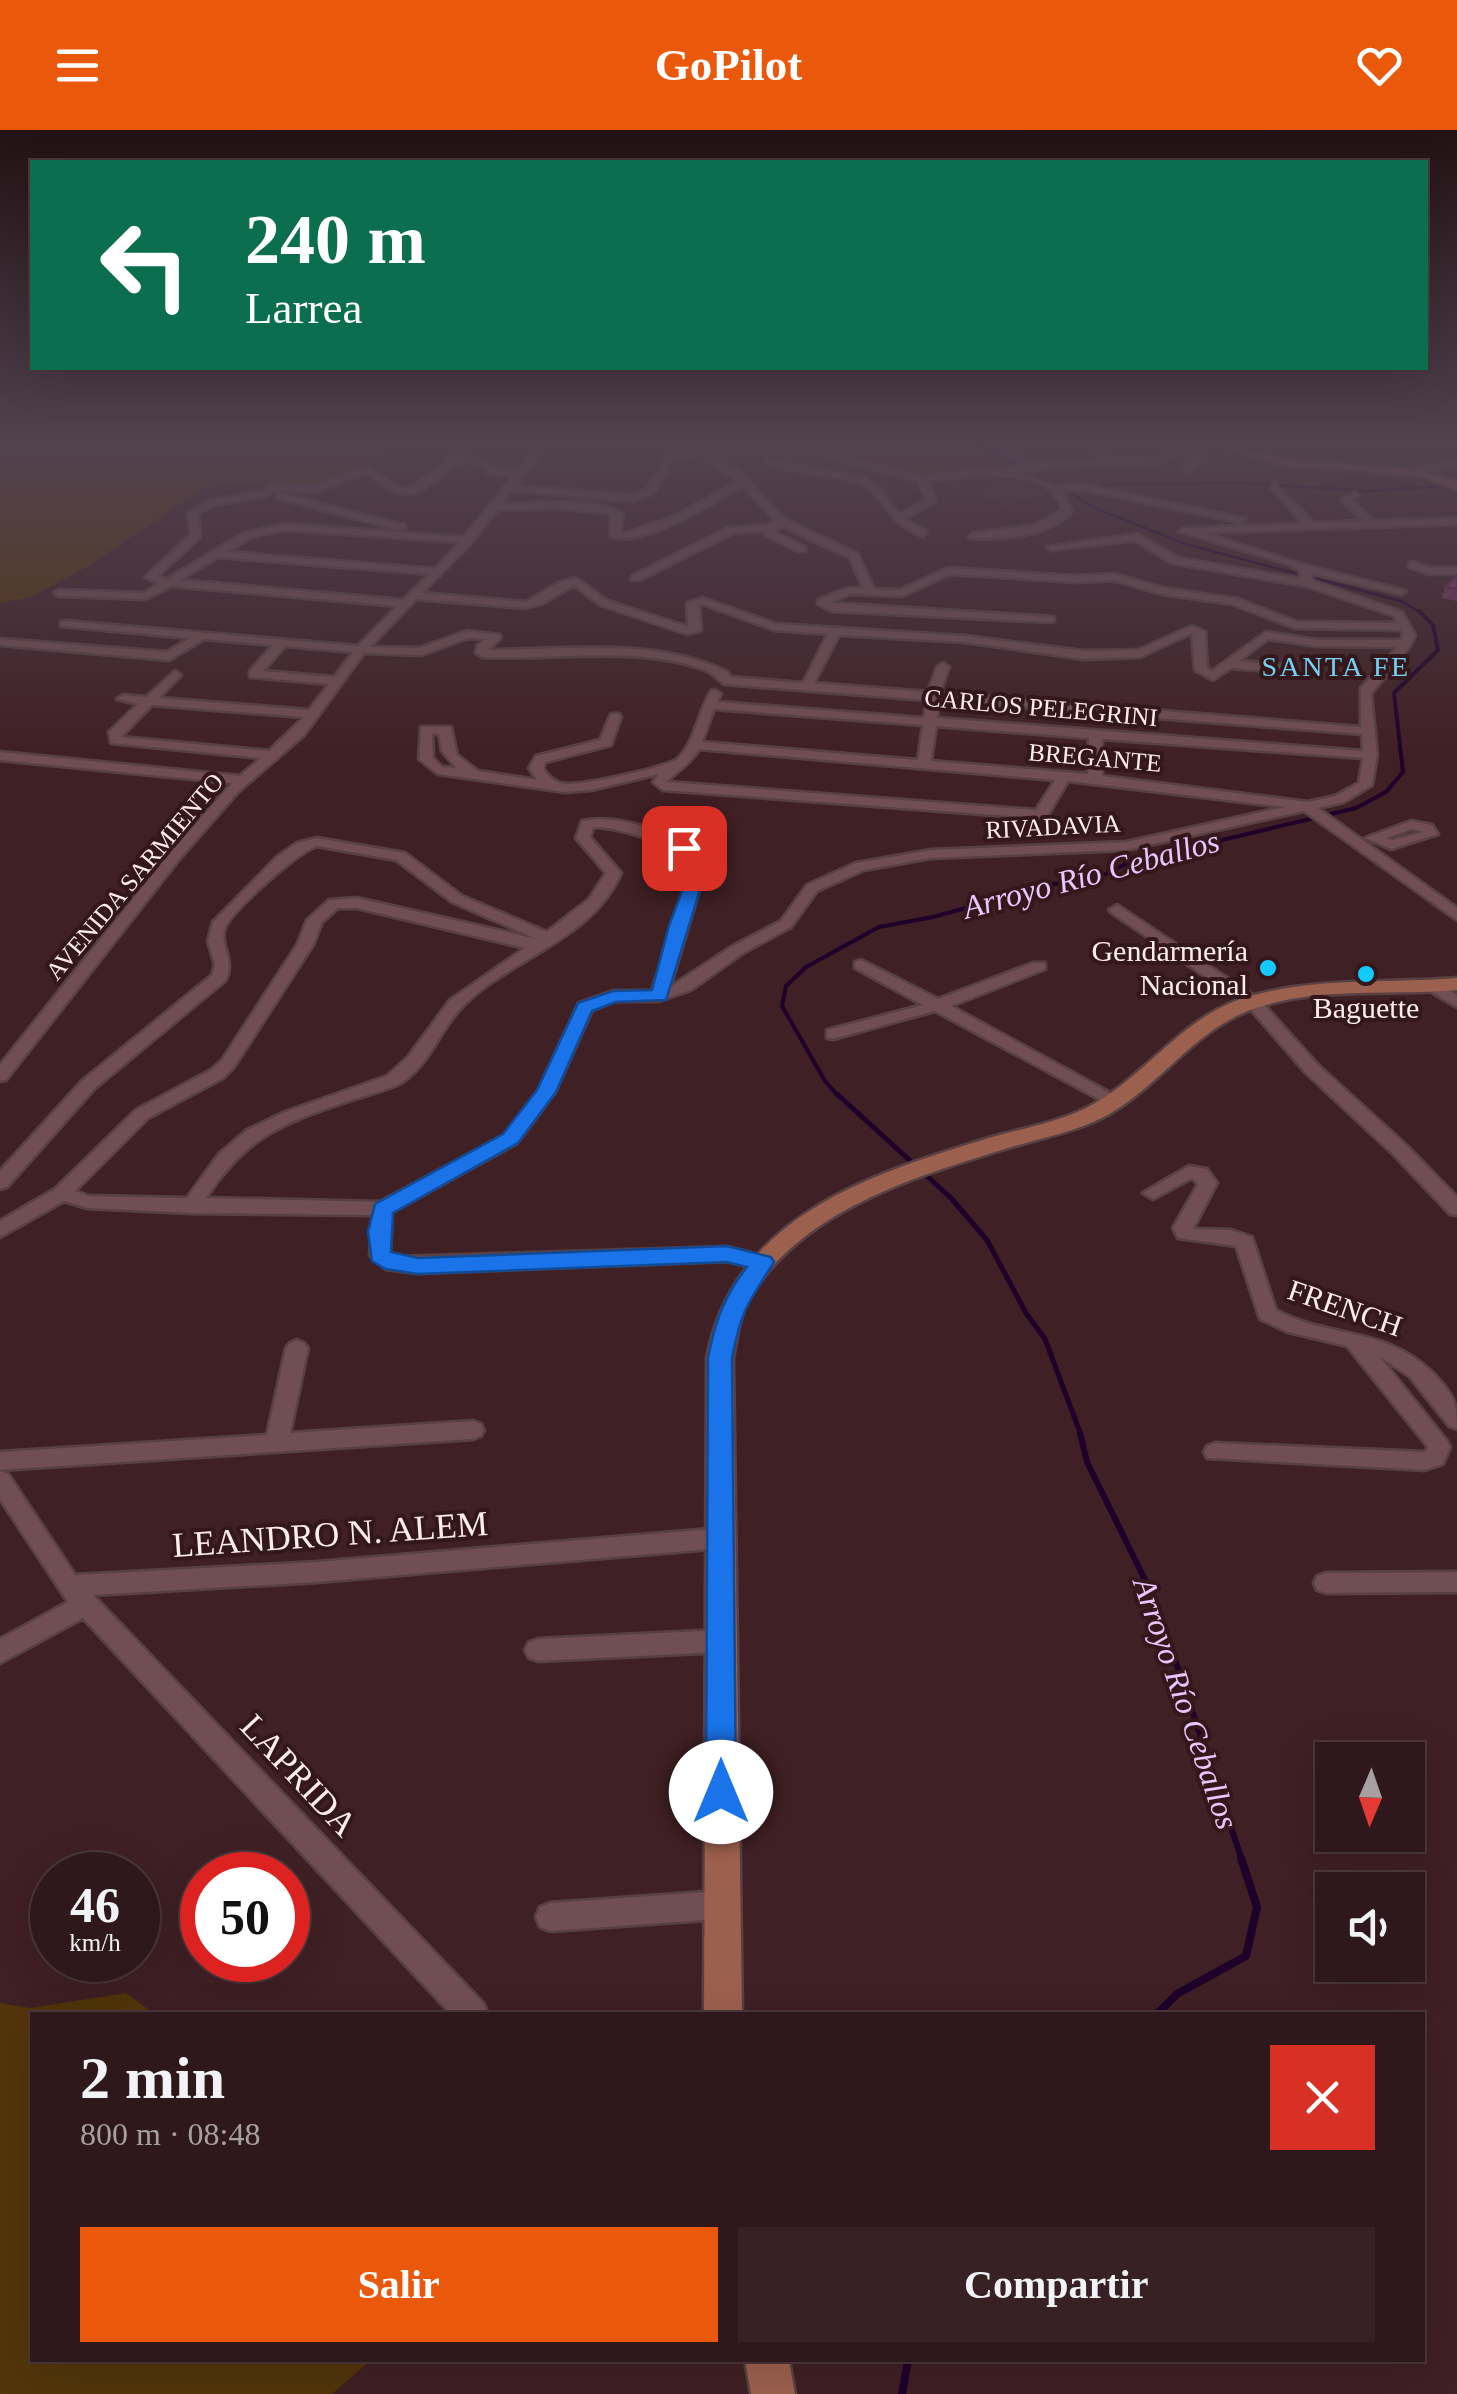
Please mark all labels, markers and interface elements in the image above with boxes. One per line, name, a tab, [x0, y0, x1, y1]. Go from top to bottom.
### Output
icon: menu	[50, 38, 105, 93]
icon: heart	[1352, 38, 1407, 93]
text: GoPilot	[655, 40, 802, 90]
icon: left	[80, 200, 210, 330]
text: 240 m	[245, 201, 426, 278]
text: Larrea	[245, 283, 362, 333]
district label: SANTA FE	[1261, 651, 1411, 682]
street label: CARLOS PELEGRINI	[923, 684, 1159, 731]
street label: BREGANTE	[1027, 738, 1163, 777]
street label: AVENIDA SARMIENTO	[40, 768, 229, 985]
pin	[642, 806, 727, 891]
street label: RIVADAVIA	[985, 809, 1121, 844]
icon: arrive	[657, 821, 712, 876]
water label: Arroyo Río Ceballos	[957, 822, 1223, 926]
place label: Gendarmería Nacional	[1091, 934, 1248, 1001]
marker: Gendarmería Nacional	[1257, 957, 1279, 979]
marker: Baguette	[1355, 963, 1377, 985]
place label: Baguette	[1313, 991, 1419, 1024]
street label: FRENCH	[1284, 1273, 1406, 1342]
street label: LEANDRO N. ALEM	[171, 1504, 489, 1565]
water label: Arroyo Río Ceballos	[1125, 1571, 1246, 1834]
street label: LAPRIDA	[233, 1707, 365, 1845]
position arrow	[669, 1740, 773, 1844]
north arrow	[1315, 1742, 1425, 1852]
map controls	[1315, 1742, 1425, 1982]
speed limit sign: 50	[180, 1852, 310, 1982]
button: sound	[1315, 1872, 1425, 1982]
text: 46	[70, 1877, 120, 1933]
text: km/h	[69, 1929, 121, 1956]
text: 2 min	[80, 2045, 225, 2111]
button: close	[1270, 2045, 1375, 2150]
text: 800 m · 08:48	[80, 2116, 260, 2152]
button: Salir	[80, 2227, 718, 2342]
button: Compartir	[738, 2227, 1375, 2342]

